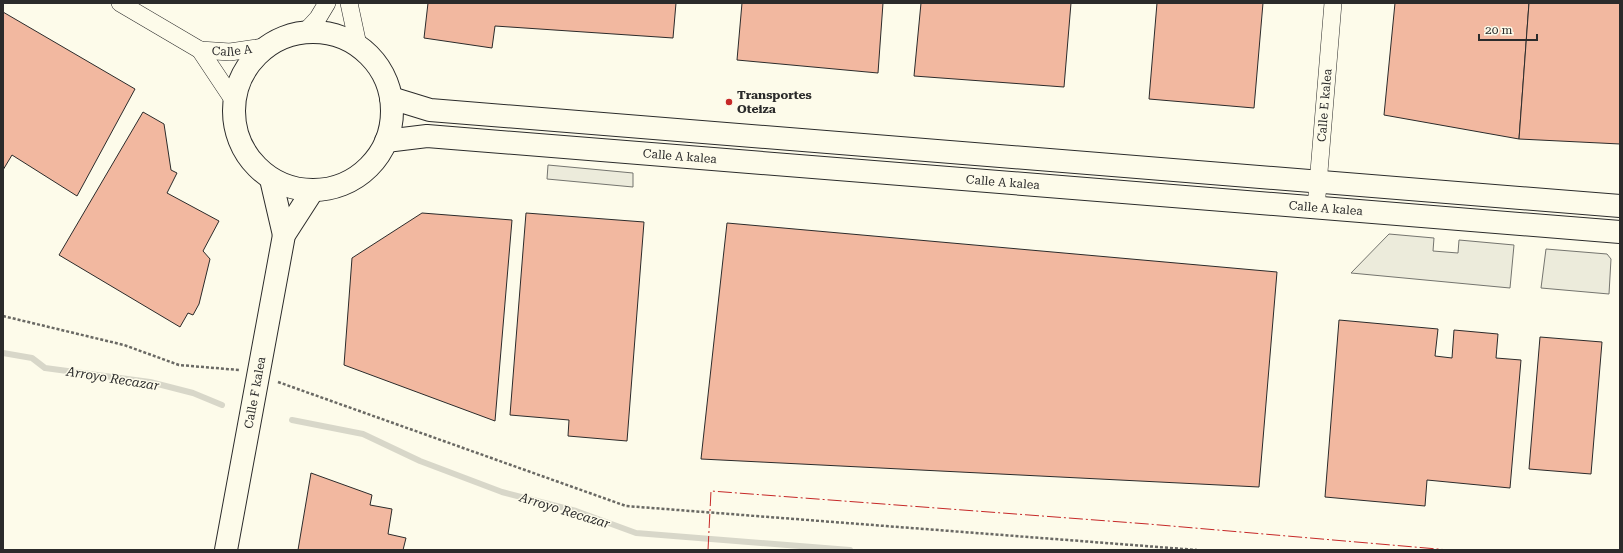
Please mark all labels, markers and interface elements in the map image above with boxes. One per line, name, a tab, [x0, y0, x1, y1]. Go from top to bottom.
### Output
scale bar	[1479, 16, 1537, 42]
text: 20 m	[1485, 23, 1512, 37]
street label: Calle A	[211, 42, 254, 59]
street label: Calle E kalea	[1315, 68, 1335, 143]
place label: Transportes Oteiza	[737, 88, 812, 116]
marker: Transportes Oteiza	[724, 97, 734, 107]
street label: Calle A kalea	[642, 146, 718, 166]
street label: Calle A kalea	[965, 172, 1041, 192]
street label: Calle A kalea	[1288, 198, 1364, 218]
street label: Calle F kalea	[241, 355, 269, 430]
water label: Arroyo Recazar	[64, 364, 161, 393]
water label: Arroyo Recazar	[517, 489, 612, 532]

